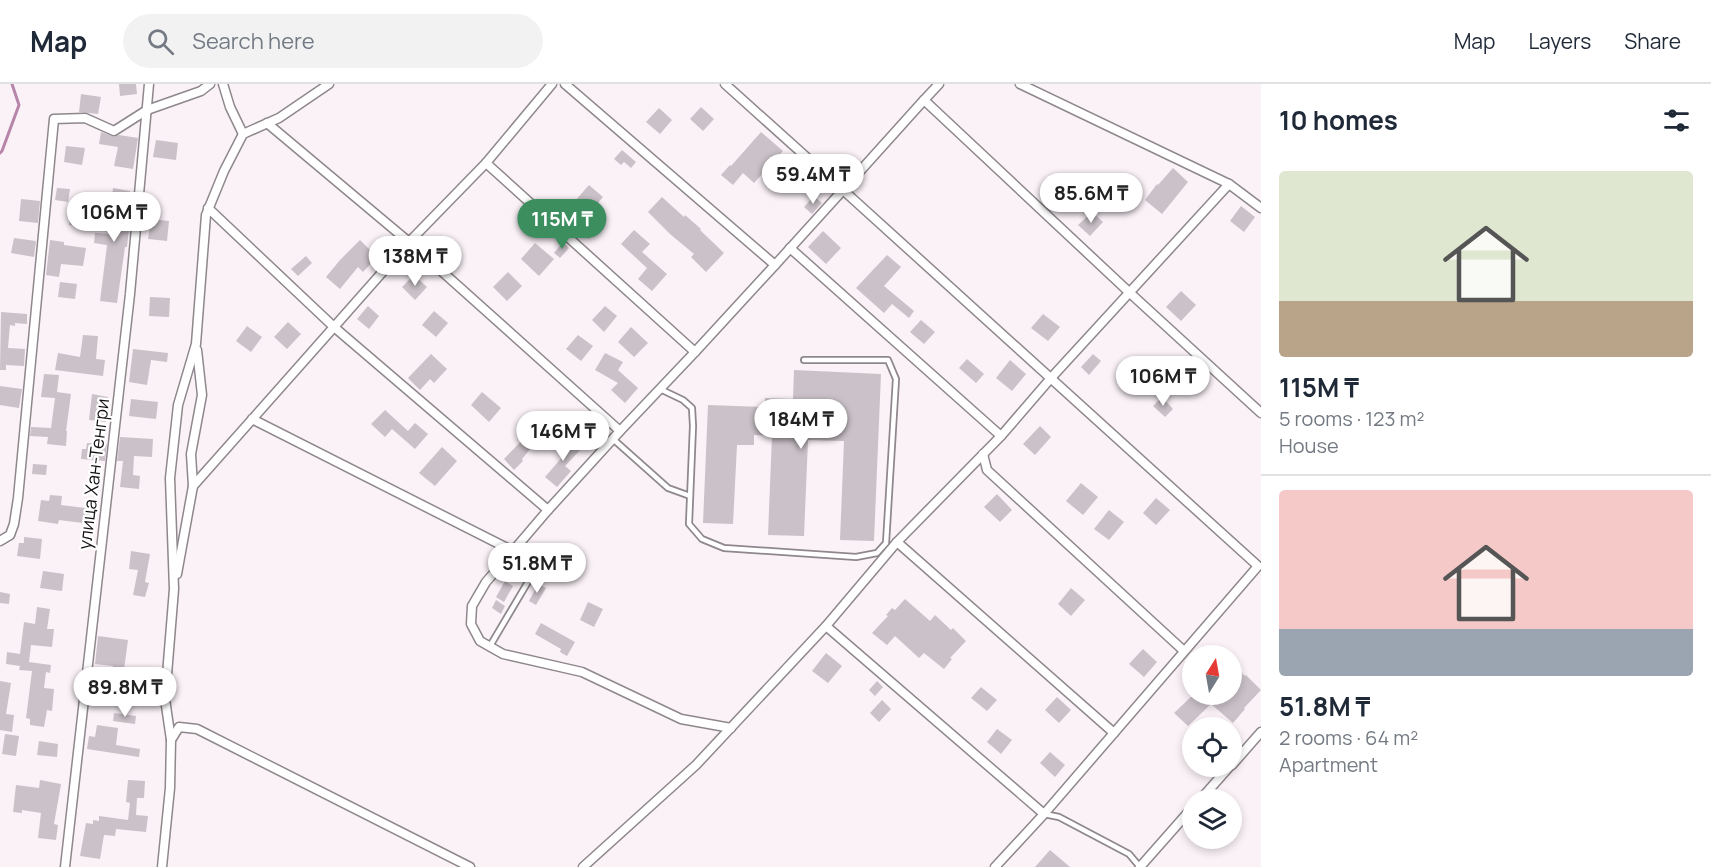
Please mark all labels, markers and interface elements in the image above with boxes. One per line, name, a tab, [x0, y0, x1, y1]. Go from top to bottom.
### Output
search box	[123, 14, 543, 68]
text: Map	[30, 22, 87, 60]
icon: search	[144, 25, 177, 58]
text: Search here	[192, 26, 315, 56]
text: Map	[1454, 27, 1495, 55]
text: Layers	[1528, 27, 1591, 55]
text: Share	[1624, 27, 1681, 55]
text: 10 homes	[1279, 102, 1398, 138]
icon: filters	[1660, 104, 1693, 137]
pin: 59.4M ₸	[758, 154, 868, 205]
text: 59.4M ₸	[776, 160, 850, 187]
pin: 85.6M ₸	[1036, 173, 1146, 224]
text: 85.6M ₸	[1054, 179, 1128, 206]
pin: 106M ₸	[65, 192, 163, 243]
text: 106M ₸	[81, 198, 147, 225]
pin: 115M ₸	[513, 199, 611, 250]
text: 115M ₸	[531, 205, 593, 232]
icon: home	[1432, 210, 1540, 318]
pin: 138M ₸	[366, 236, 464, 287]
text: 138M ₸	[383, 242, 447, 269]
pin: 106M ₸	[1114, 356, 1212, 407]
text: 106M ₸	[1130, 362, 1196, 389]
text: 115M ₸	[1279, 369, 1359, 405]
street label: улица Хан-Тенгри	[72, 397, 114, 551]
pin: 184M ₸	[752, 399, 850, 450]
text: 184M ₸	[768, 405, 834, 432]
text: 5 rooms · 123 m²	[1279, 405, 1424, 432]
pin: 146M ₸	[514, 411, 612, 462]
text: 146M ₸	[530, 417, 596, 444]
text: House	[1279, 432, 1339, 459]
icon: home	[1432, 529, 1540, 637]
pin: 51.8M ₸	[482, 543, 592, 594]
text: 51.8M ₸	[502, 549, 572, 576]
north arrow	[1182, 645, 1242, 705]
map controls	[1182, 645, 1242, 849]
pin: 89.8M ₸	[70, 667, 180, 718]
text: 89.8M ₸	[88, 673, 162, 700]
text: 51.8M ₸	[1279, 688, 1370, 724]
button: locate	[1182, 717, 1242, 777]
text: 2 rooms · 64 m²	[1279, 724, 1418, 751]
text: Apartment	[1279, 751, 1378, 778]
button: layers	[1182, 789, 1242, 849]

